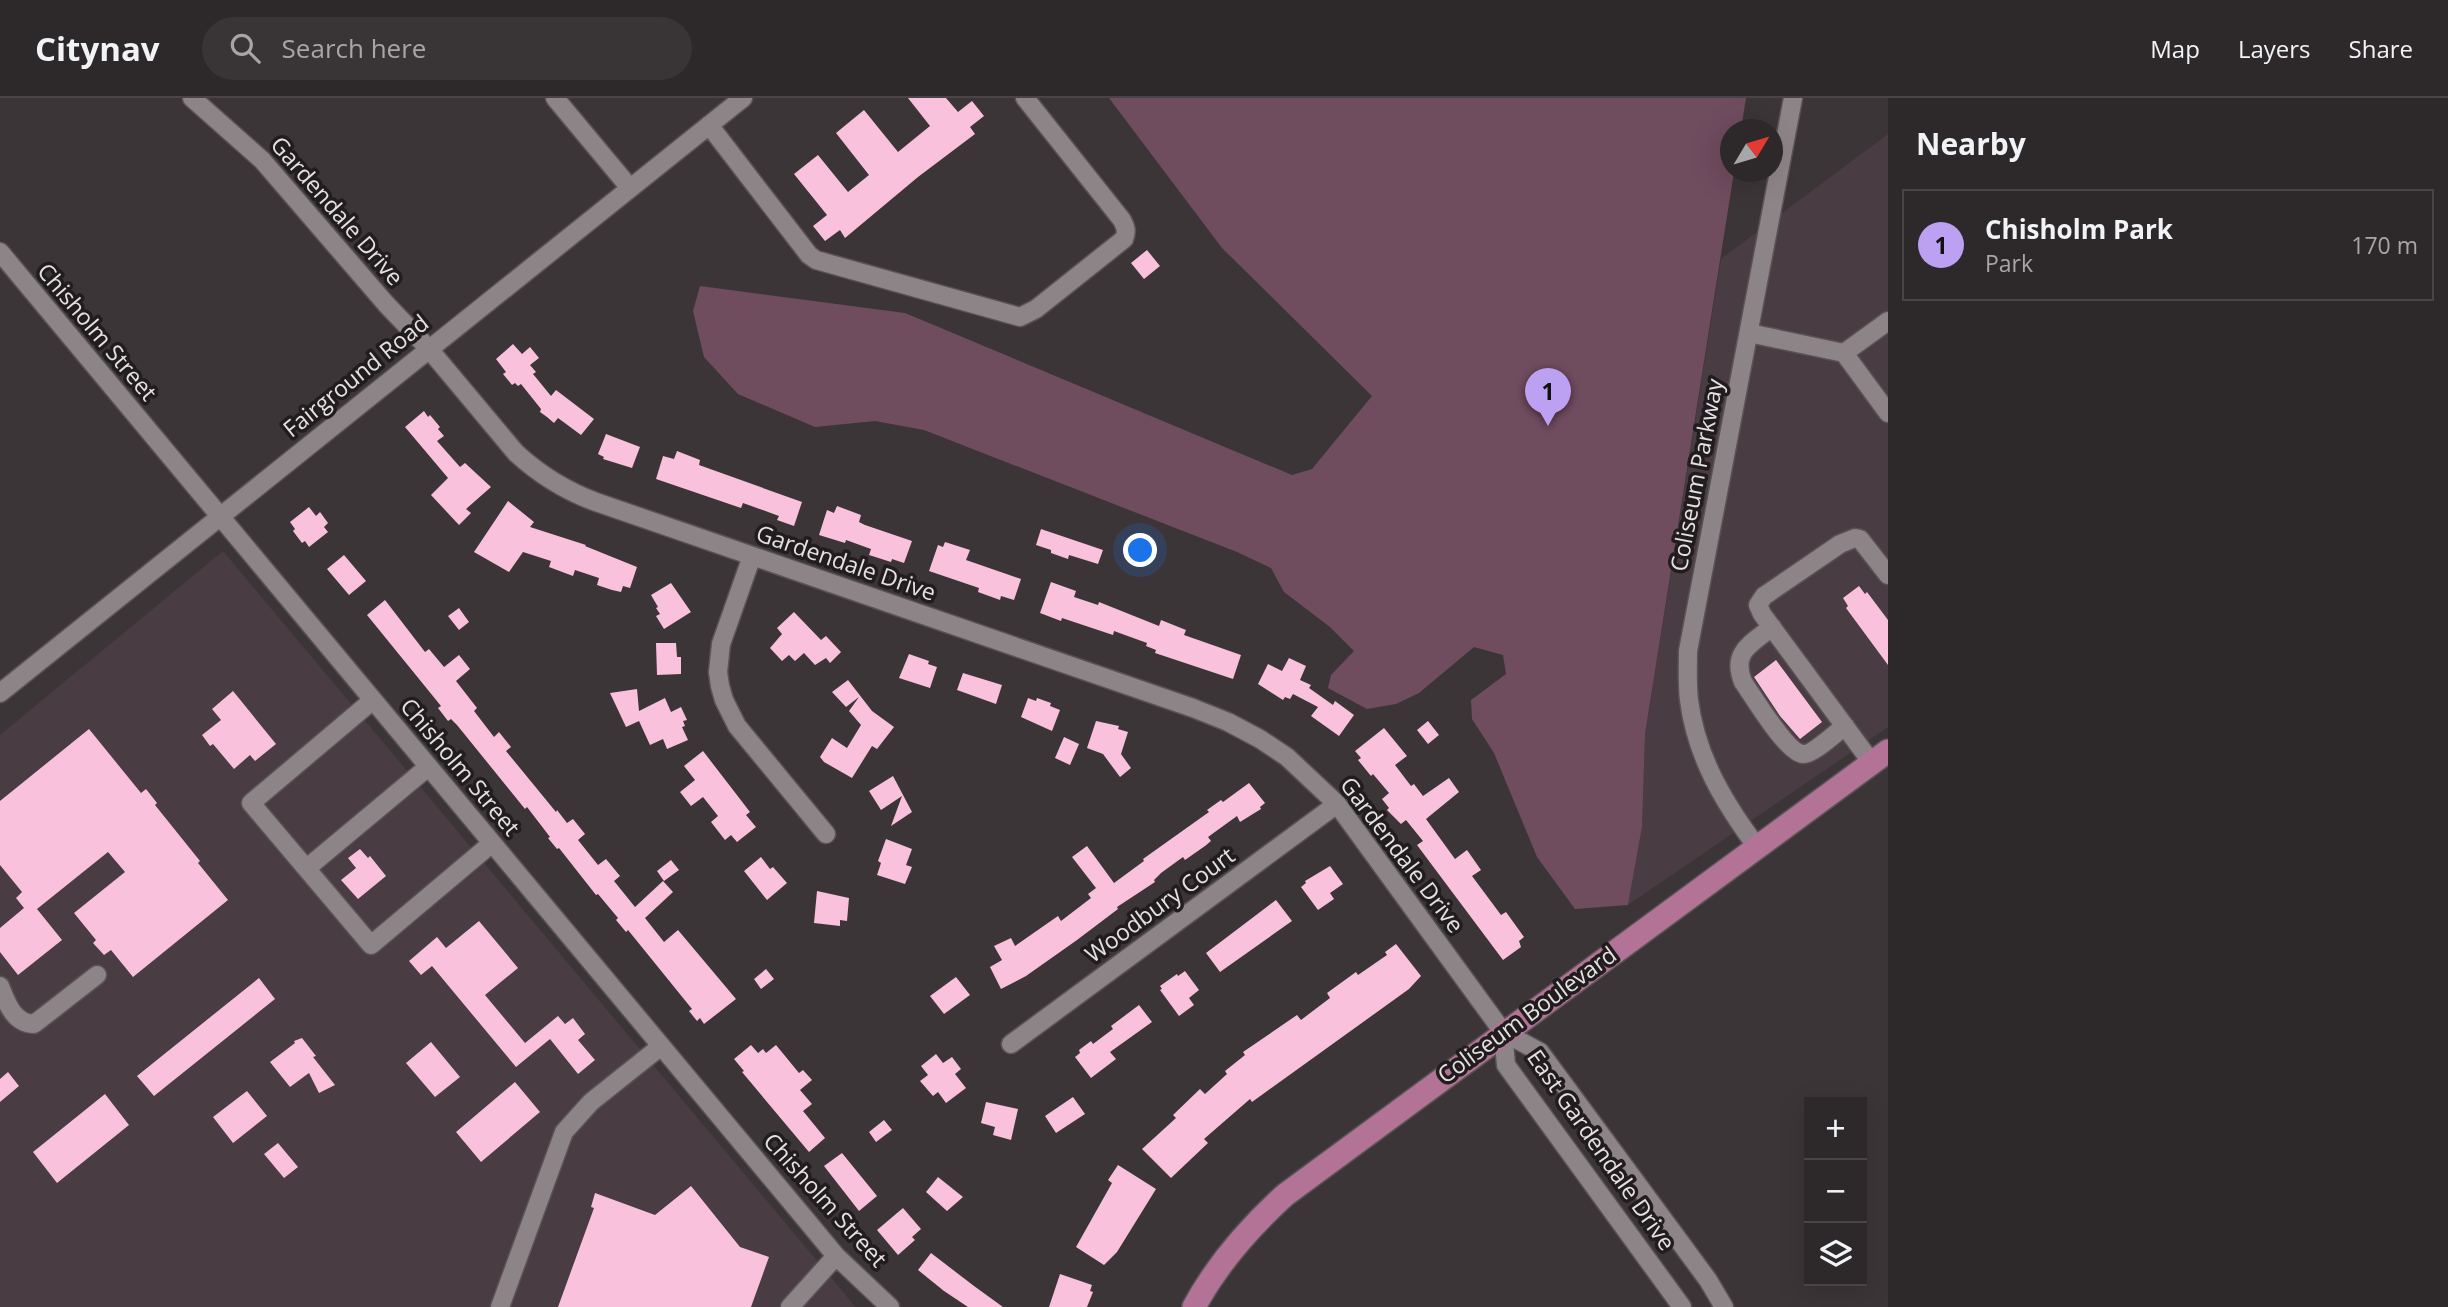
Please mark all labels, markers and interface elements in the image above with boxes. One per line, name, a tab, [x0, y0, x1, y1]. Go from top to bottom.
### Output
search box	[202, 17, 692, 80]
text: Citynav	[35, 26, 160, 71]
icon: search	[226, 29, 264, 67]
text: Search here	[282, 30, 426, 66]
text: Map	[2150, 32, 2200, 65]
text: Layers	[2238, 32, 2311, 65]
text: Share	[2349, 32, 2413, 65]
north arrow	[1720, 119, 1783, 182]
text: Nearby	[1916, 123, 2026, 164]
street label: Gardendale Drive	[264, 129, 411, 292]
text: Chisholm Park	[1985, 211, 2173, 247]
text: 1	[1934, 229, 1948, 261]
text: 170 m	[2351, 229, 2418, 261]
text: Park	[1985, 247, 2033, 279]
street label: Chisholm Street	[31, 256, 165, 407]
street label: Fairground Road	[276, 307, 435, 444]
pin: 1	[1525, 368, 1571, 426]
street label: Coliseum Parkway	[1662, 375, 1730, 574]
street label: Gardendale Drive	[752, 516, 940, 608]
your location	[1123, 533, 1157, 567]
street label: Chisholm Street	[394, 691, 528, 842]
street label: Gardendale Drive	[1333, 770, 1472, 939]
street label: Woodbury Court	[1078, 839, 1241, 969]
street label: Coliseum Boulevard	[1430, 938, 1623, 1090]
street label: East Gardendale Drive	[1520, 1043, 1683, 1256]
map controls	[1804, 1097, 1867, 1286]
button: +	[1804, 1097, 1867, 1160]
street label: Chisholm Street	[757, 1125, 895, 1273]
button: −	[1804, 1160, 1867, 1223]
button: layers	[1804, 1223, 1867, 1286]

